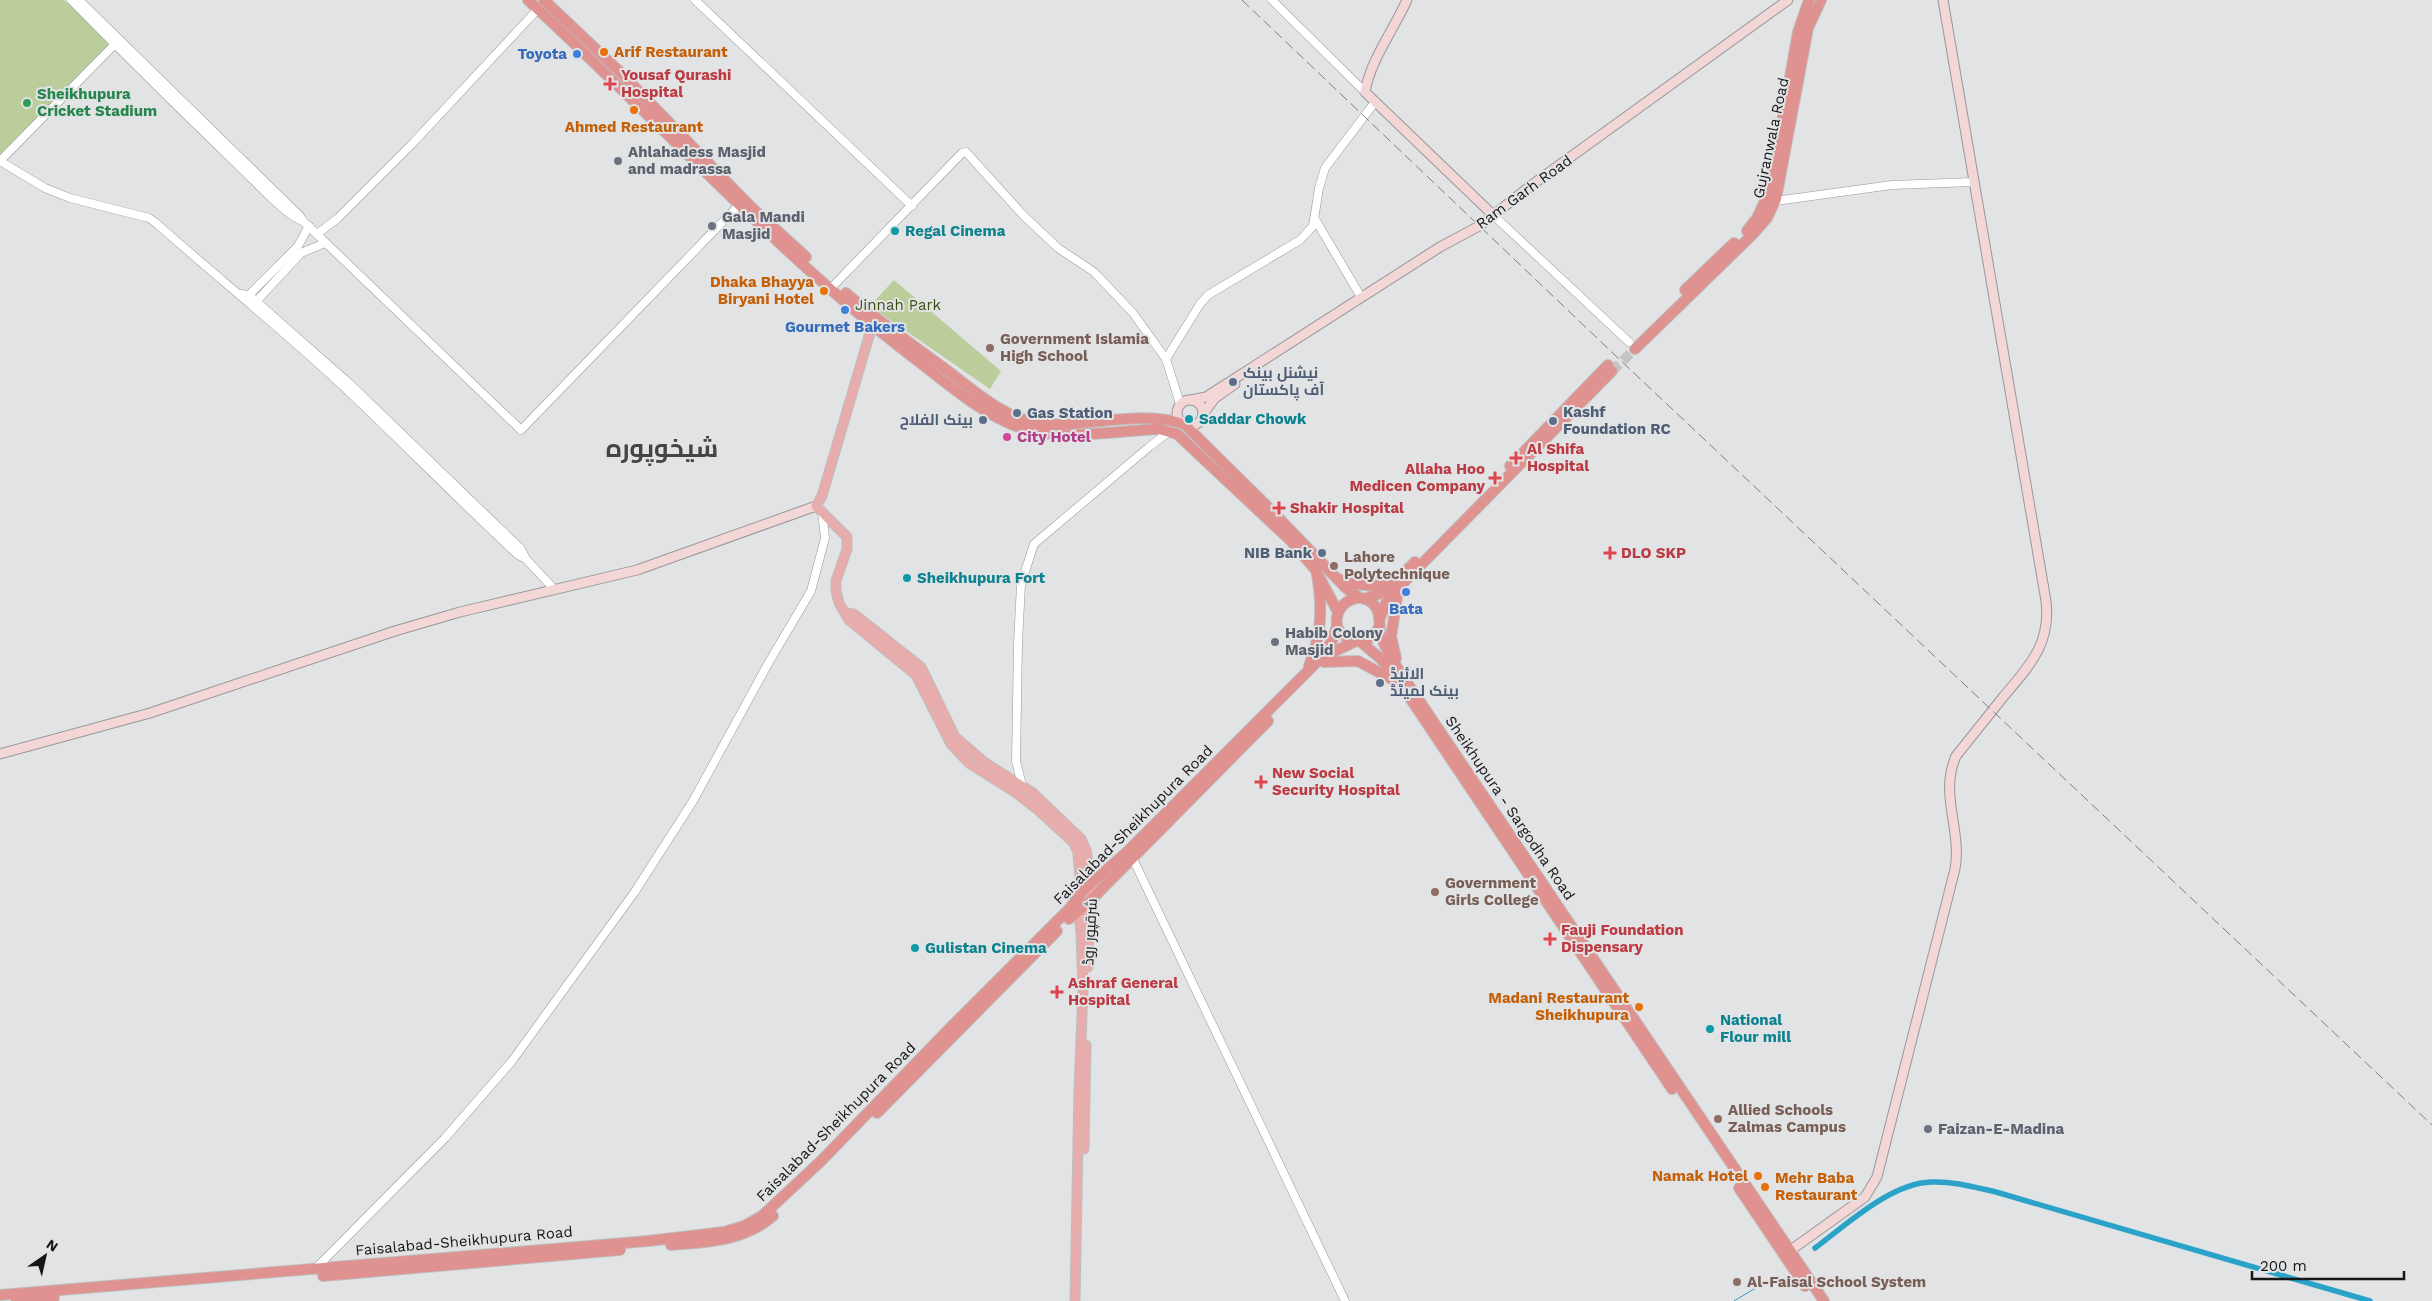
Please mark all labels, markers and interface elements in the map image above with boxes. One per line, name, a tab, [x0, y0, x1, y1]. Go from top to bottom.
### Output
place label: Arif Restaurant	[614, 43, 728, 61]
place label: Toyota	[517, 45, 567, 63]
marker: Arif Restaurant	[598, 46, 610, 58]
marker: Toyota	[571, 48, 583, 60]
place label: Yousaf Qurashi Hospital	[621, 66, 731, 101]
street label: Gujranwala Road	[1749, 76, 1793, 200]
marker: Yousaf Qurashi Hospital	[603, 77, 617, 91]
place label: Sheikhupura Cricket Stadium	[37, 85, 157, 120]
marker: Sheikhupura Cricket Stadium	[21, 97, 33, 109]
marker: Ahmed Restaurant	[628, 104, 640, 116]
place label: Ahmed Restaurant	[565, 118, 704, 136]
place label: Ahlahadess Masjid and madrassa	[628, 143, 766, 178]
street label: Ram Garh Road	[1472, 151, 1576, 233]
marker: Ahlahadess Masjid and madrassa	[612, 155, 624, 167]
place label: Gala Mandi Masjid	[722, 208, 805, 243]
marker: Gala Mandi Masjid	[706, 220, 718, 232]
place label: Regal Cinema	[905, 222, 1006, 240]
marker: Regal Cinema	[889, 225, 901, 237]
place label: Dhaka Bhayya Biryani Hotel	[710, 273, 814, 308]
marker: Dhaka Bhayya Biryani Hotel	[818, 285, 830, 297]
park label: Jinnah Park	[855, 296, 942, 314]
marker: Gourmet Bakers	[839, 304, 851, 316]
place label: Gourmet Bakers	[785, 318, 905, 336]
place label: Government Islamia High School	[1000, 330, 1149, 365]
marker: Government Islamia High School	[984, 342, 996, 354]
place label: نیشنل بینک آف پاکستان	[1243, 364, 1324, 401]
marker: نیشنل بینک آف پاکستان	[1227, 376, 1239, 388]
place label: Kashf Foundation RC	[1563, 403, 1671, 438]
place label: Gas Station	[1027, 404, 1113, 422]
marker: Gas Station	[1011, 407, 1023, 419]
place label: Saddar Chowk	[1199, 410, 1307, 428]
place label: بینک الفلاح	[900, 411, 973, 430]
marker: Saddar Chowk	[1183, 413, 1195, 425]
marker: بینک الفلاح	[977, 414, 989, 426]
marker: Kashf Foundation RC	[1547, 415, 1559, 427]
place label: City Hotel	[1017, 428, 1091, 446]
marker: City Hotel	[1001, 431, 1013, 443]
district label: شیخوپورہ	[606, 434, 718, 466]
place label: Al Shifa Hospital	[1527, 440, 1589, 475]
marker: Al Shifa Hospital	[1509, 451, 1523, 465]
place label: Allaha Hoo Medicen Company	[1349, 460, 1486, 495]
marker: Allaha Hoo Medicen Company	[1489, 472, 1501, 484]
place label: Shakir Hospital	[1290, 499, 1404, 517]
marker: Shakir Hospital	[1272, 501, 1286, 515]
place label: NIB Bank	[1244, 544, 1313, 562]
place label: DLO SKP	[1621, 544, 1686, 562]
marker: DLO SKP	[1603, 546, 1617, 560]
marker: NIB Bank	[1316, 547, 1328, 559]
place label: Lahore Polytechnique	[1344, 548, 1450, 583]
marker: Lahore Polytechnique	[1328, 560, 1340, 572]
place label: Sheikhupura Fort	[917, 569, 1046, 587]
marker: Sheikhupura Fort	[901, 572, 913, 584]
marker: Bata	[1400, 586, 1412, 598]
place label: Bata	[1389, 600, 1423, 618]
place label: Habib Colony Masjid	[1285, 624, 1383, 659]
marker: Habib Colony Masjid	[1269, 636, 1281, 648]
place label: الائیڈ بینک لمیٹڈ	[1390, 665, 1459, 700]
marker: الائیڈ بینک لمیٹڈ	[1374, 677, 1386, 689]
street label: Sheikhupura - Sargodha Road	[1441, 712, 1579, 904]
street label: Faisalabad-Sheikhupura Road	[1050, 742, 1216, 908]
place label: New Social Security Hospital	[1272, 764, 1400, 799]
marker: New Social Security Hospital	[1254, 775, 1268, 789]
place label: Government Girls College	[1445, 874, 1539, 909]
marker: Government Girls College	[1429, 886, 1441, 898]
street label: شرقپور روڈ	[1079, 898, 1102, 966]
place label: Fauji Foundation Dispensary	[1561, 921, 1684, 956]
marker: Fauji Foundation Dispensary	[1543, 932, 1557, 946]
place label: Gulistan Cinema	[925, 939, 1047, 957]
marker: Gulistan Cinema	[909, 942, 921, 954]
place label: Ashraf General Hospital	[1068, 974, 1178, 1009]
marker: Ashraf General Hospital	[1050, 985, 1064, 999]
place label: Madani Restaurant Sheikhupura	[1488, 989, 1629, 1024]
marker: Madani Restaurant Sheikhupura	[1633, 1001, 1645, 1013]
place label: National Flour mill	[1720, 1011, 1791, 1046]
marker: National Flour mill	[1704, 1023, 1716, 1035]
street label: Faisalabad-Sheikhupura Road	[753, 1039, 919, 1205]
place label: Allied Schools Zalmas Campus	[1728, 1101, 1846, 1136]
marker: Allied Schools Zalmas Campus	[1712, 1113, 1724, 1125]
place label: Faizan-E-Madina	[1938, 1120, 2065, 1138]
marker: Faizan-E-Madina	[1922, 1123, 1934, 1135]
place label: Namak Hotel	[1652, 1167, 1748, 1185]
place label: Mehr Baba Restaurant	[1775, 1169, 1858, 1204]
marker: Namak Hotel	[1752, 1170, 1764, 1182]
marker: Mehr Baba Restaurant	[1759, 1181, 1771, 1193]
street label: Faisalabad-Sheikhupura Road	[355, 1223, 573, 1259]
north arrow	[20, 1231, 70, 1281]
text: N	[43, 1236, 61, 1255]
scale bar	[2252, 1248, 2404, 1280]
text: 200 m	[2260, 1257, 2307, 1275]
place label: Al-Faisal School System	[1747, 1273, 1926, 1291]
marker: Al-Faisal School System	[1731, 1276, 1743, 1288]

